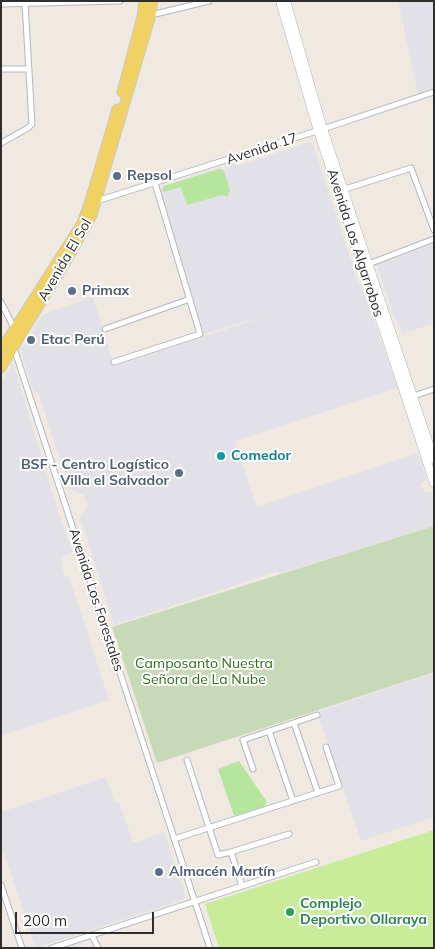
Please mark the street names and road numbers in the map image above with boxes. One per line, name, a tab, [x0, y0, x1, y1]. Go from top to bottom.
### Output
street label: Avenida 17	[224, 130, 300, 168]
street label: Avenida Los Algarrobos	[323, 167, 387, 319]
street label: Avenida El Sol	[35, 216, 95, 304]
street label: Avenida Los Forestales	[65, 526, 127, 674]

